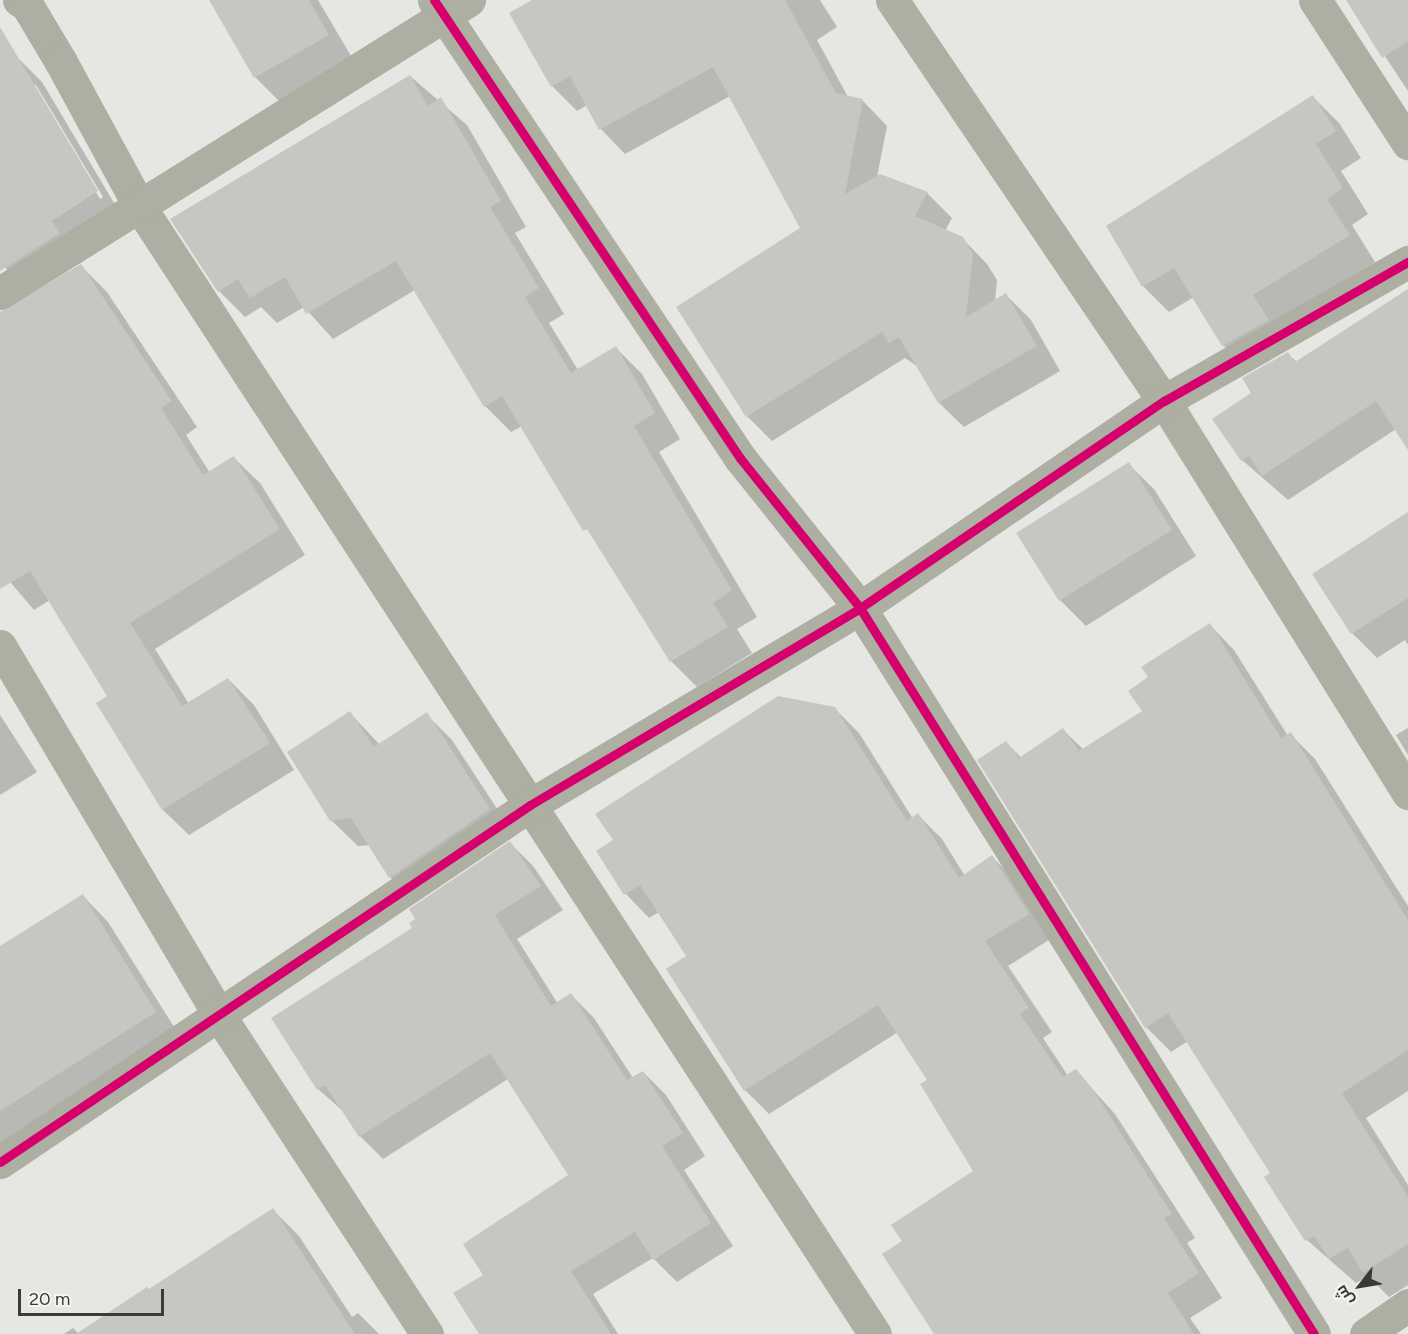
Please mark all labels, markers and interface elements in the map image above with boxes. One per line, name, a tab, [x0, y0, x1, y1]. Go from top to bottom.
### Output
north arrow	[1330, 1256, 1390, 1316]
scale bar	[21, 1277, 166, 1315]
text: ش	[1331, 1282, 1358, 1309]
text: 20 m	[29, 1288, 70, 1310]

